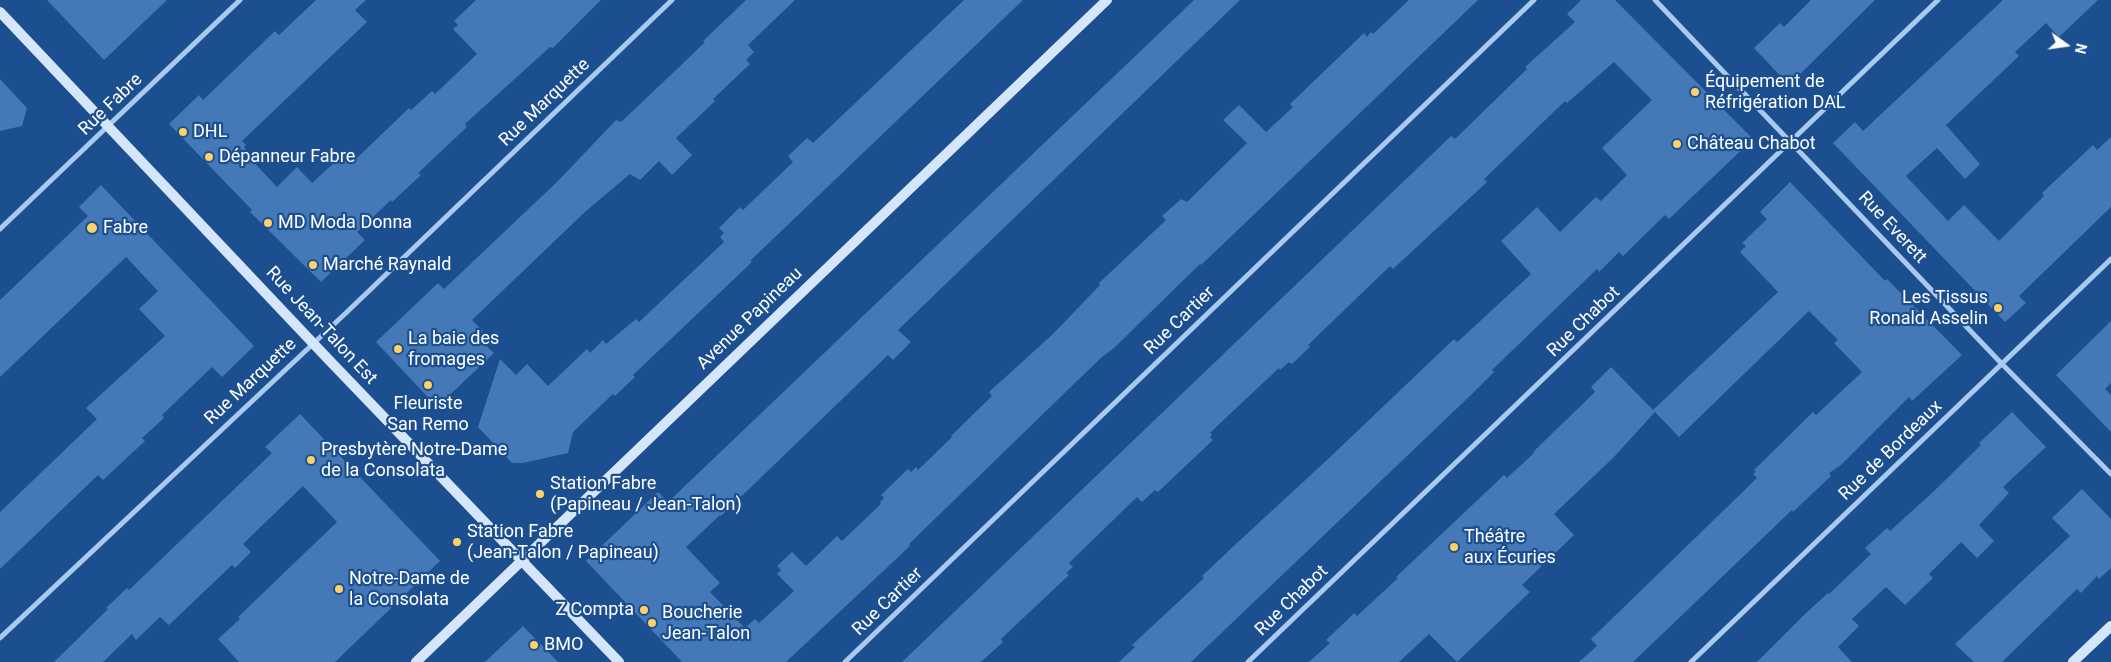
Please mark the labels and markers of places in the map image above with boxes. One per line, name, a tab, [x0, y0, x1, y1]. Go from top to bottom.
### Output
place label: Équipement de Réfrigération DAL	[1705, 71, 1846, 114]
marker: Équipement de Réfrigération DAL	[1689, 86, 1701, 98]
place label: DHL	[193, 121, 227, 143]
marker: DHL	[177, 126, 189, 138]
place label: Château Chabot	[1687, 133, 1816, 155]
marker: Château Chabot	[1671, 138, 1683, 150]
place label: Dépanneur Fabre	[219, 146, 355, 168]
marker: Dépanneur Fabre	[203, 151, 215, 163]
place label: MD Moda Donna	[278, 212, 412, 234]
place label: Fabre	[103, 217, 148, 239]
marker: MD Moda Donna	[262, 217, 274, 229]
marker: Fabre	[85, 221, 99, 235]
place label: Marché Raynald	[323, 254, 451, 276]
marker: Marché Raynald	[307, 259, 319, 271]
place label: Les Tissus Ronald Asselin	[1869, 287, 1988, 330]
marker: Les Tissus Ronald Asselin	[1992, 302, 2004, 314]
place label: La baie des fromages	[408, 328, 499, 370]
marker: La baie des fromages	[392, 343, 404, 355]
marker: Fleuriste San Remo	[422, 379, 434, 391]
place label: Fleuriste San Remo	[387, 393, 469, 436]
place label: Presbytère Notre-Dame de la Consolata	[321, 439, 507, 482]
marker: Presbytère Notre-Dame de la Consolata	[305, 454, 317, 466]
place label: Station Fabre (Papineau / Jean-Talon)	[550, 473, 742, 516]
marker: Station Fabre (Papineau / Jean-Talon)	[534, 488, 546, 500]
place label: Station Fabre (Jean-Talon / Papineau)	[467, 521, 659, 564]
place label: Théâtre aux Écuries	[1464, 526, 1556, 568]
marker: Station Fabre (Jean-Talon / Papineau)	[451, 536, 463, 548]
marker: Théâtre aux Écuries	[1448, 541, 1460, 553]
place label: Notre-Dame de la Consolata	[349, 568, 470, 610]
marker: Notre-Dame de la Consolata	[333, 583, 345, 595]
place label: Z Compta	[555, 599, 634, 621]
place label: Boucherie Jean-Talon	[662, 602, 750, 644]
marker: Z Compta	[638, 604, 650, 616]
marker: Boucherie Jean-Talon	[646, 617, 658, 629]
place label: BMO	[544, 634, 583, 656]
marker: BMO	[528, 639, 540, 651]

